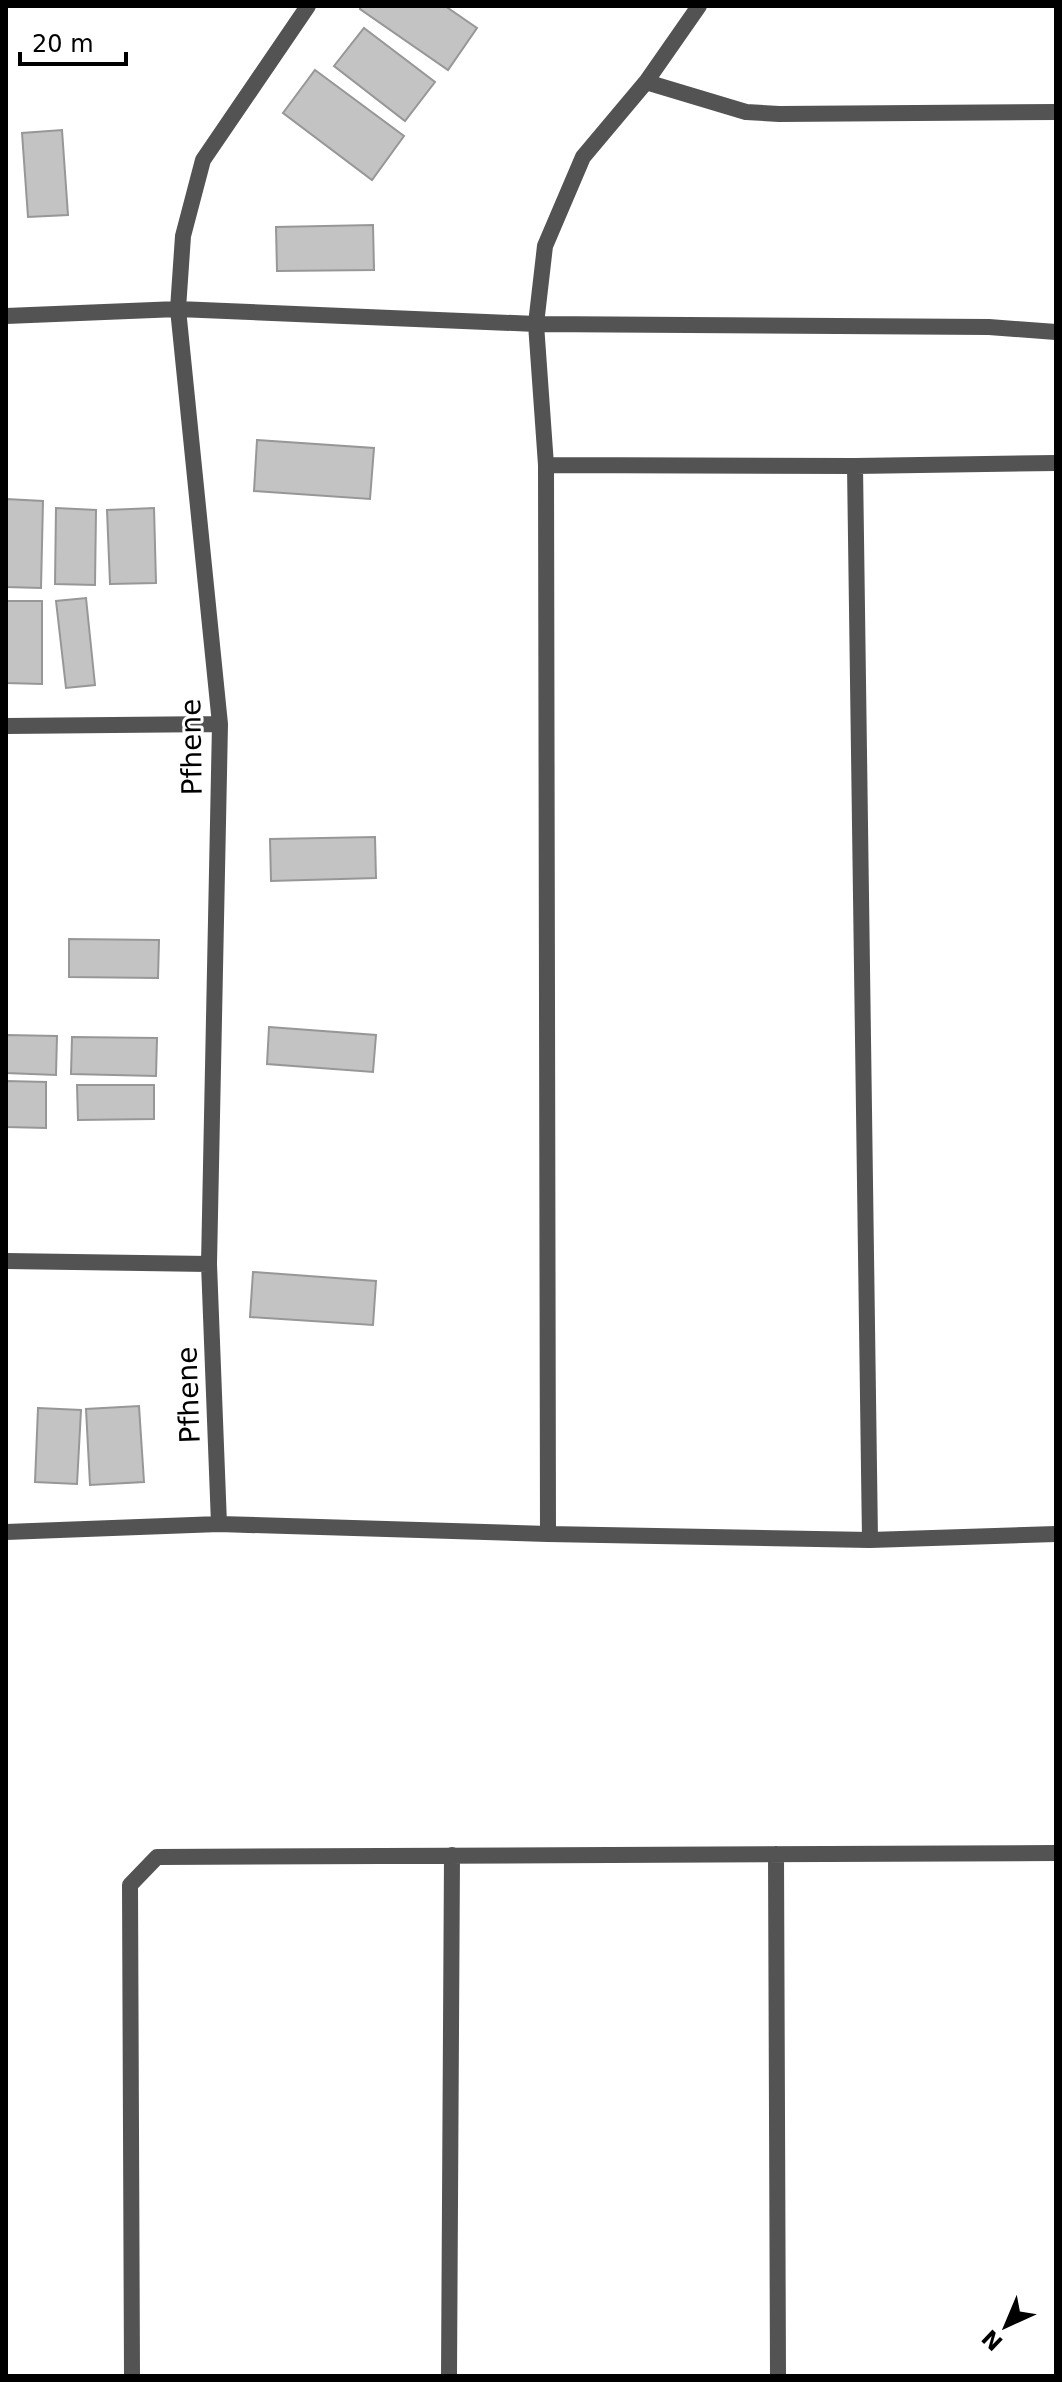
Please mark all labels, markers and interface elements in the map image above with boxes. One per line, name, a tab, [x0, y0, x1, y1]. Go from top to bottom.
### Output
scale bar	[20, 16, 126, 66]
text: 20 m	[32, 30, 94, 58]
street label: Pfhene	[174, 698, 209, 796]
street label: Pfhene	[170, 1346, 207, 1444]
north arrow	[966, 2286, 1046, 2366]
text: N	[977, 2325, 1008, 2355]

